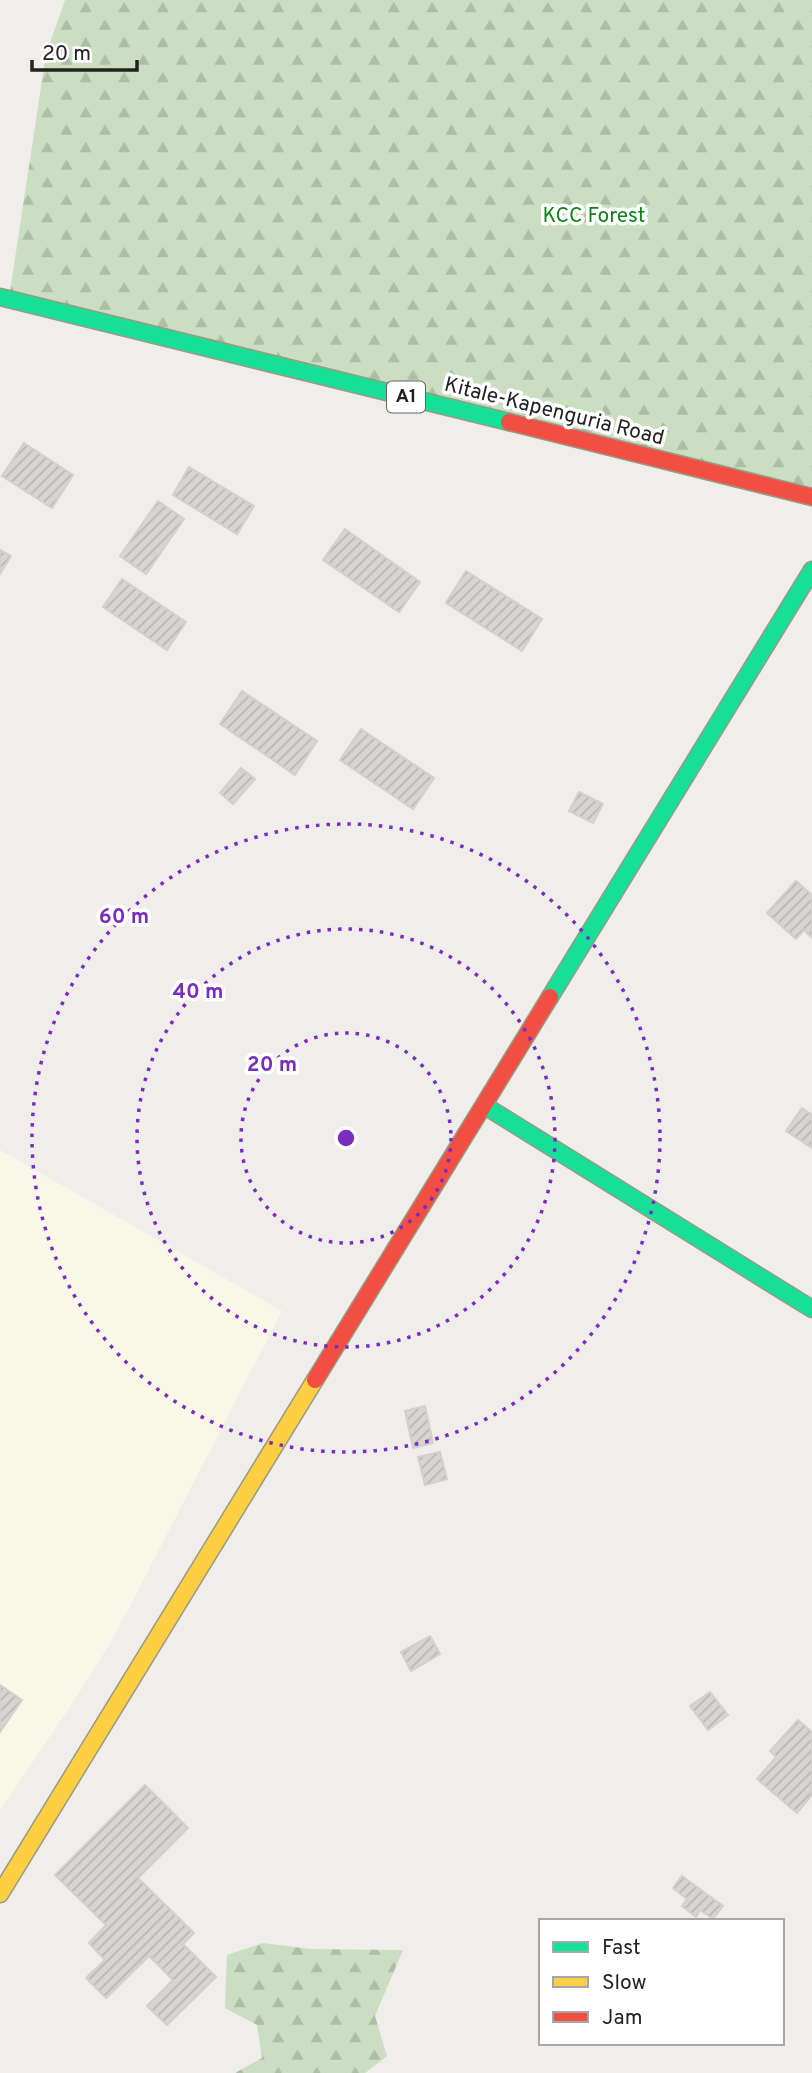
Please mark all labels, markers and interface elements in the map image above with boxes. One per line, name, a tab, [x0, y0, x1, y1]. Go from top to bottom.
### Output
scale bar	[32, 28, 136, 72]
text: 20 m	[42, 41, 91, 68]
park label: KCC Forest	[543, 203, 645, 230]
street label: Kitale-Kapenguria Road	[441, 372, 667, 452]
road number: A1	[387, 382, 425, 412]
text: 60 m	[99, 904, 149, 931]
text: 40 m	[173, 979, 223, 1006]
text: 20 m	[247, 1052, 297, 1079]
centre of rings	[334, 1126, 358, 1150]
legend	[539, 1919, 784, 2045]
text: Fast	[602, 1935, 641, 1962]
text: Slow	[602, 1970, 647, 1997]
text: Jam	[602, 2005, 643, 2032]

